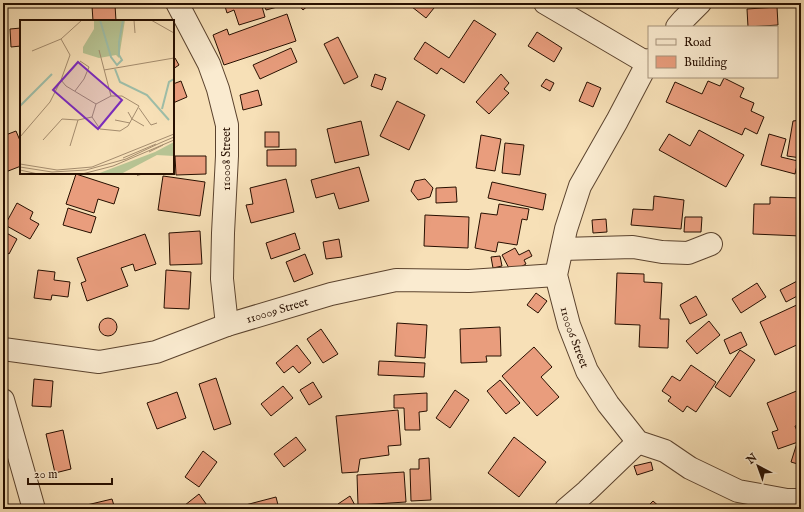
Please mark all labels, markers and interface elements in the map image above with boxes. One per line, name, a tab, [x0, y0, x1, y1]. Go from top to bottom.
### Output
inset map	[20, 20, 174, 174]
legend	[648, 26, 778, 78]
text: Road	[684, 35, 712, 50]
text: Building	[684, 55, 728, 70]
street label: 110008 Street	[219, 127, 234, 191]
street label: 110009 Street	[244, 294, 310, 326]
street label: 110006 Street	[557, 305, 593, 370]
north arrow	[738, 446, 778, 486]
text: N	[743, 450, 761, 468]
scale bar	[28, 460, 112, 486]
text: 20 m	[34, 467, 57, 482]

